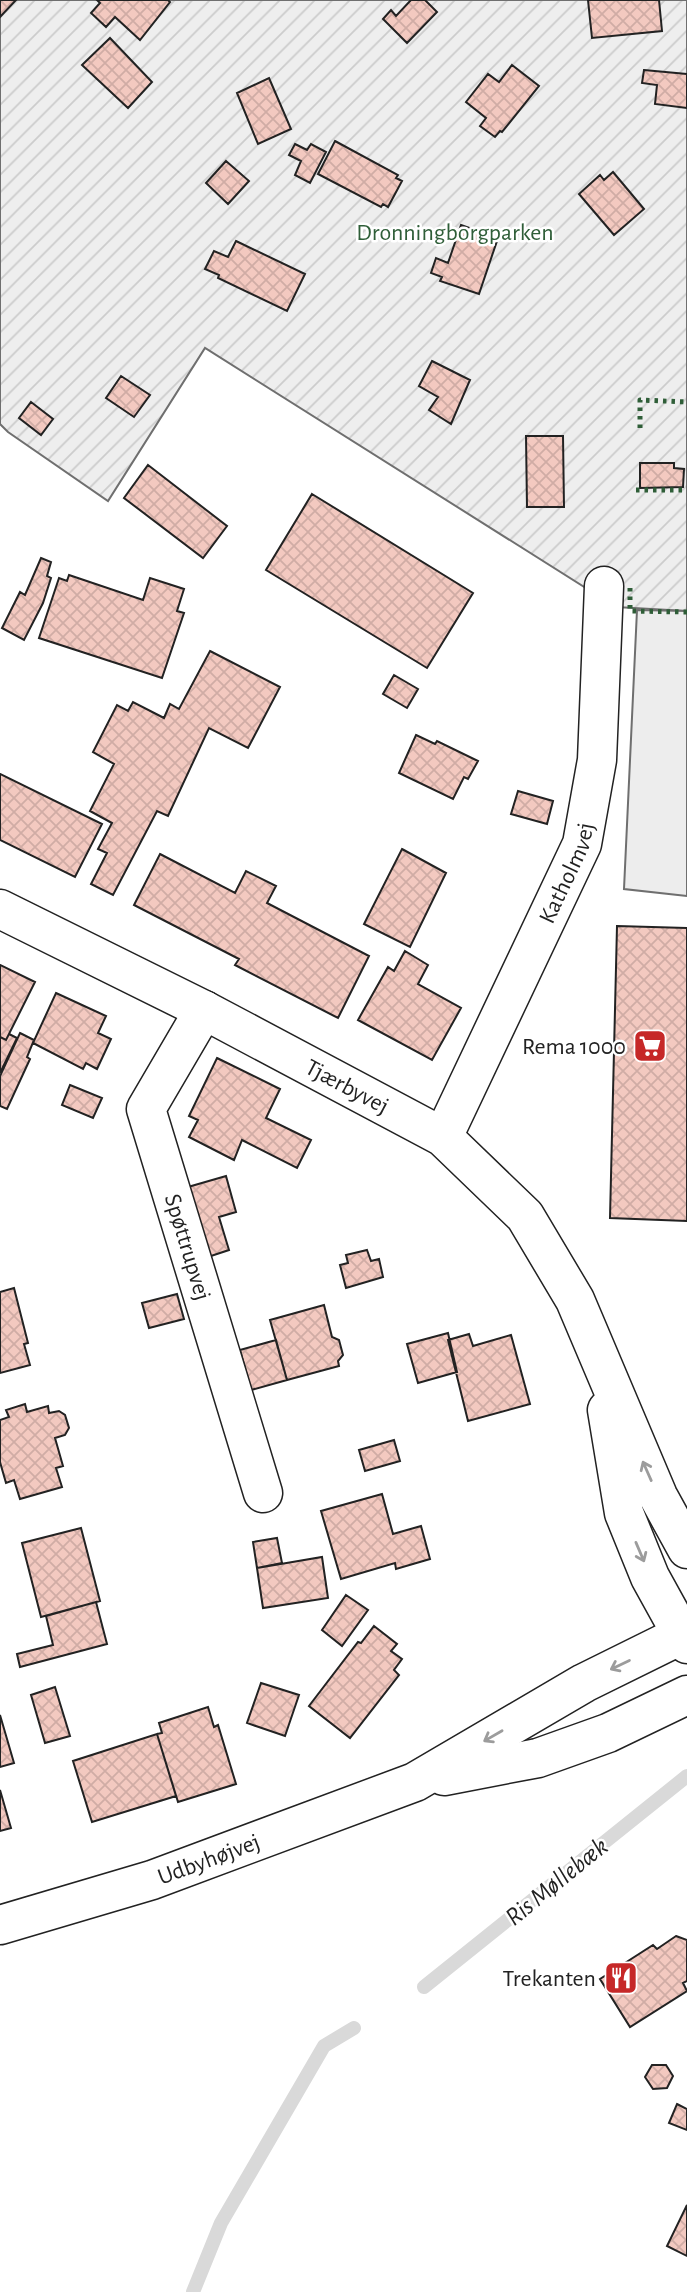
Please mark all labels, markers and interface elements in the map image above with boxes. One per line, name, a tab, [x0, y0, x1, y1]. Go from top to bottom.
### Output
park label: Dronningborgparken	[356, 221, 554, 245]
street label: Katholmvej	[535, 821, 599, 927]
supermarket icon: Rema 1000	[631, 1027, 669, 1065]
place label: Rema 1000	[522, 1035, 626, 1059]
street label: Tjærbyvej	[301, 1055, 393, 1119]
street label: Spøttrupvej	[160, 1191, 215, 1303]
one-way arrow	[640, 1461, 653, 1482]
one-way arrow	[634, 1540, 647, 1562]
one-way arrow	[610, 1659, 631, 1673]
one-way arrow	[484, 1729, 504, 1743]
street label: Udbyhøjvej	[155, 1830, 263, 1890]
water label: Ris Møllebæk	[501, 1833, 613, 1931]
restaurant icon: Trekanten	[602, 1959, 640, 1997]
place label: Trekanten	[503, 1967, 596, 1991]

